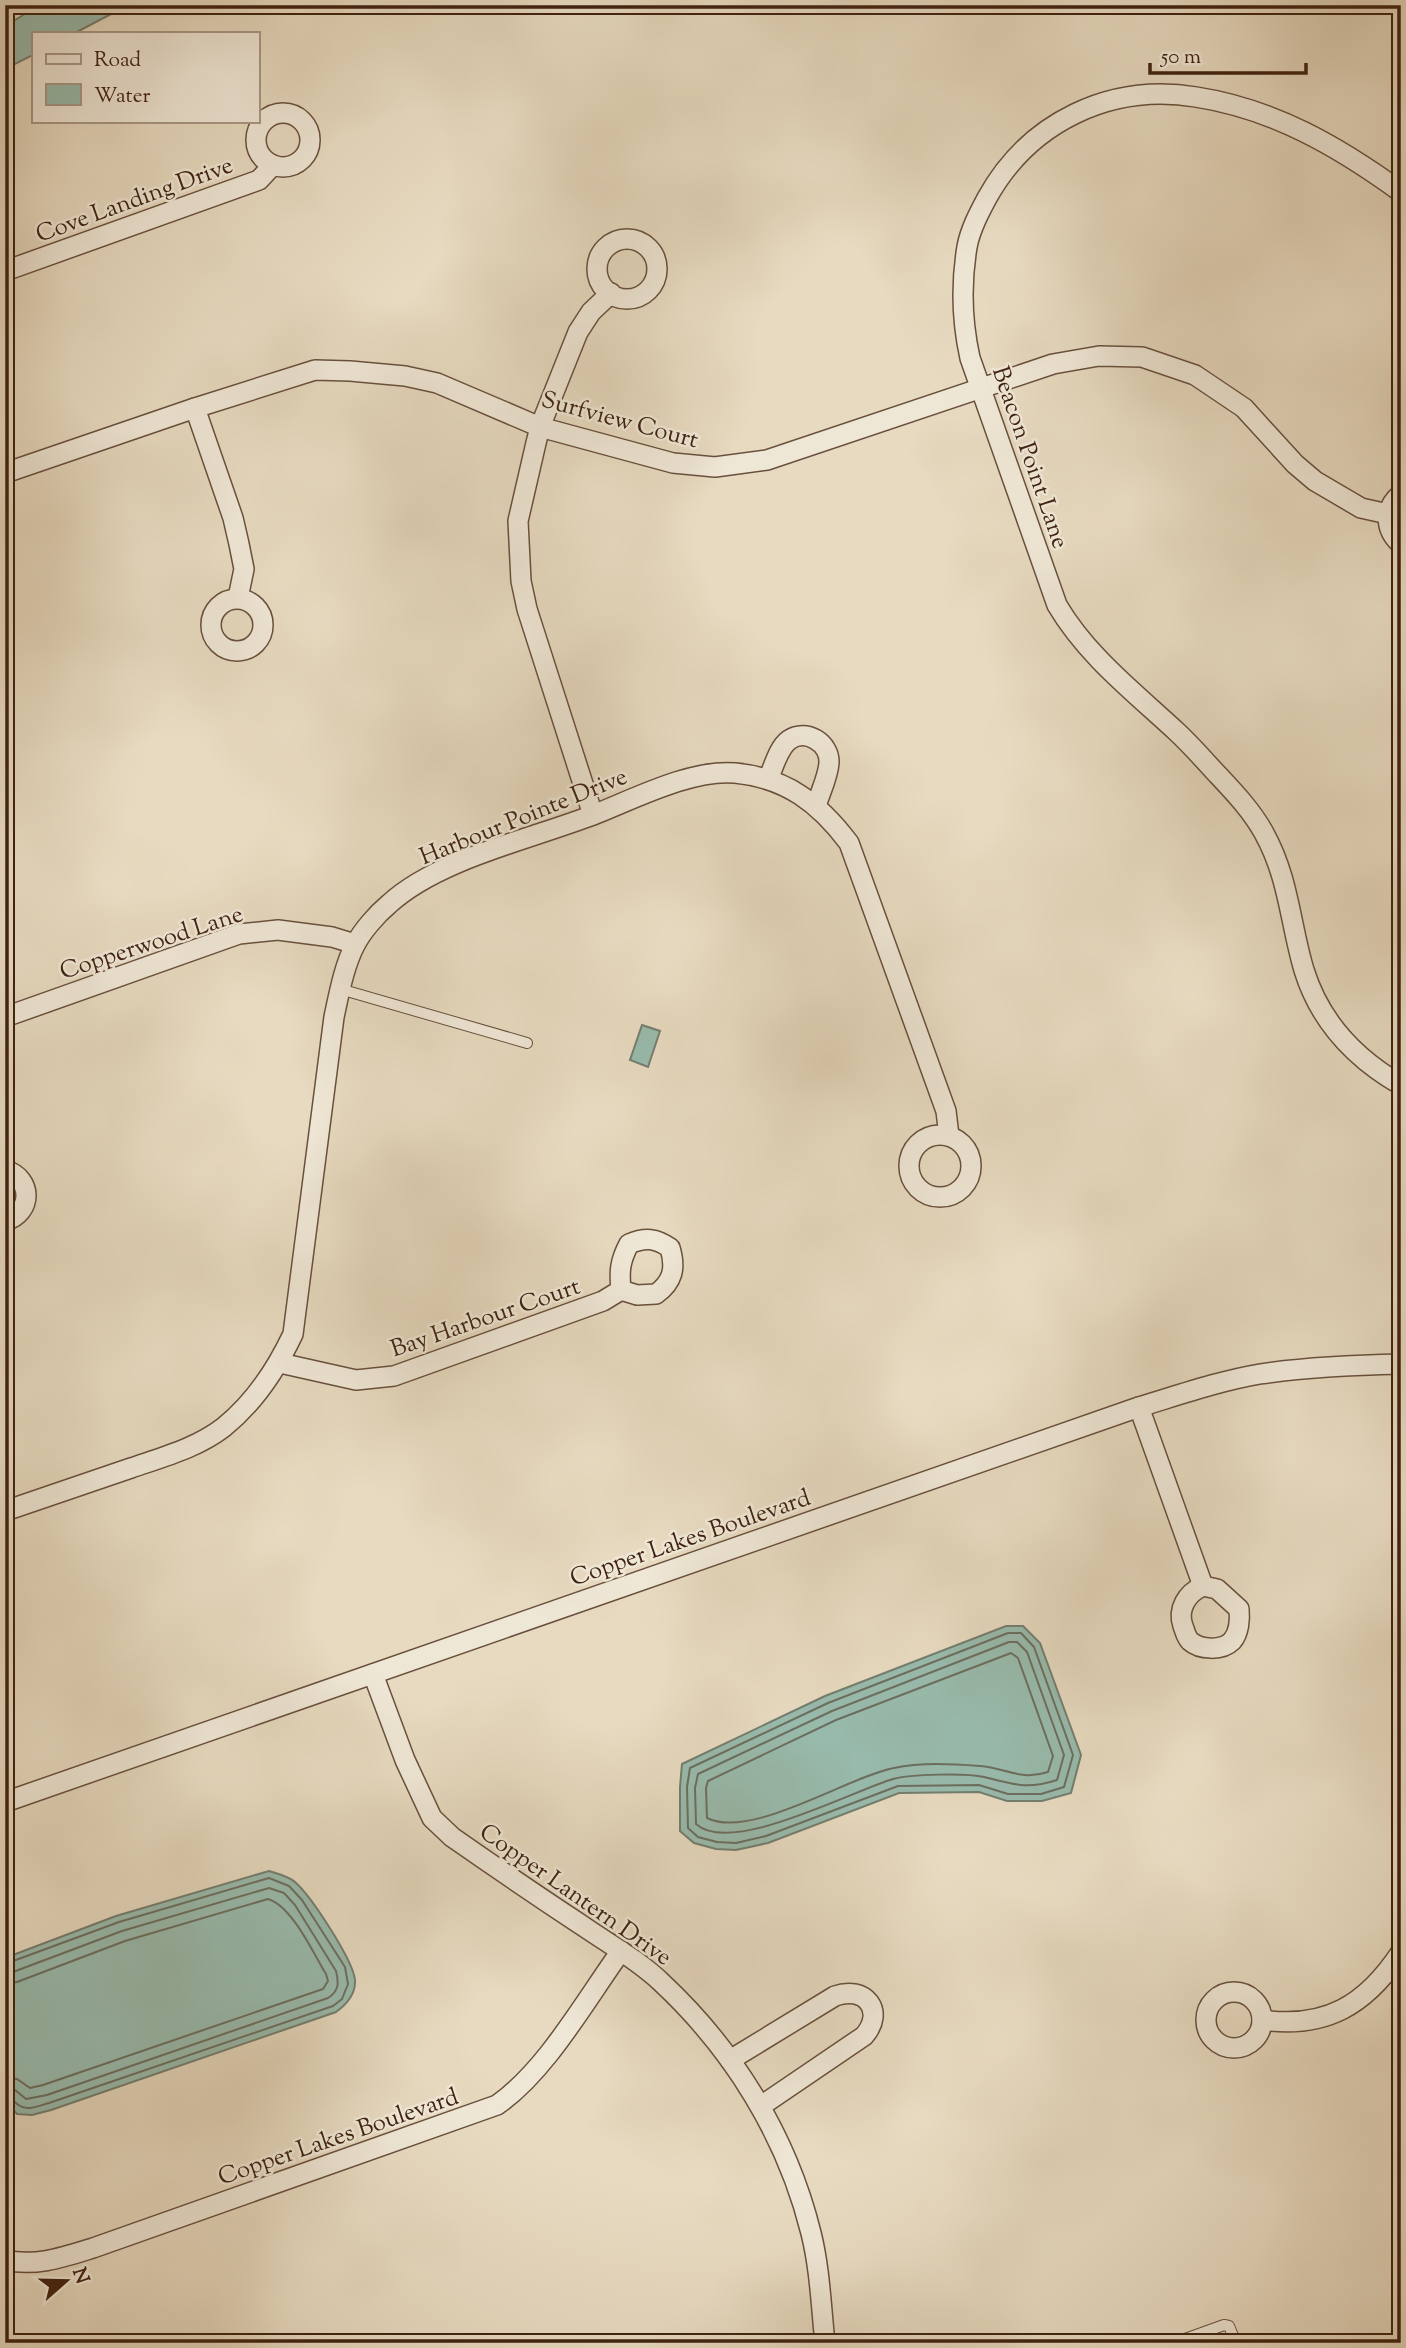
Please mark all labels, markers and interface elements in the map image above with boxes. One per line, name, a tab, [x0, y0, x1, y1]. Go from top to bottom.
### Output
legend	[32, 32, 259, 122]
scale bar	[1150, 32, 1306, 76]
text: 50 m	[1160, 43, 1201, 73]
text: Road	[94, 46, 141, 76]
text: Water	[94, 82, 151, 112]
street label: Cove Landing Drive	[31, 149, 238, 252]
street label: Beacon Point Lane	[982, 362, 1076, 553]
street label: Surfview Court	[537, 384, 702, 458]
street label: Harbour Pointe Drive	[415, 761, 633, 875]
street label: Copperwood Lane	[56, 898, 248, 990]
street label: Bay Harbour Court	[386, 1271, 585, 1367]
street label: Copper Lakes Boulevard	[566, 1482, 816, 1596]
street label: Copper Lantern Drive	[472, 1816, 678, 1975]
street label: Copper Lakes Boulevard	[214, 2081, 464, 2195]
north arrow	[32, 2246, 102, 2316]
text: N	[64, 2264, 95, 2288]

